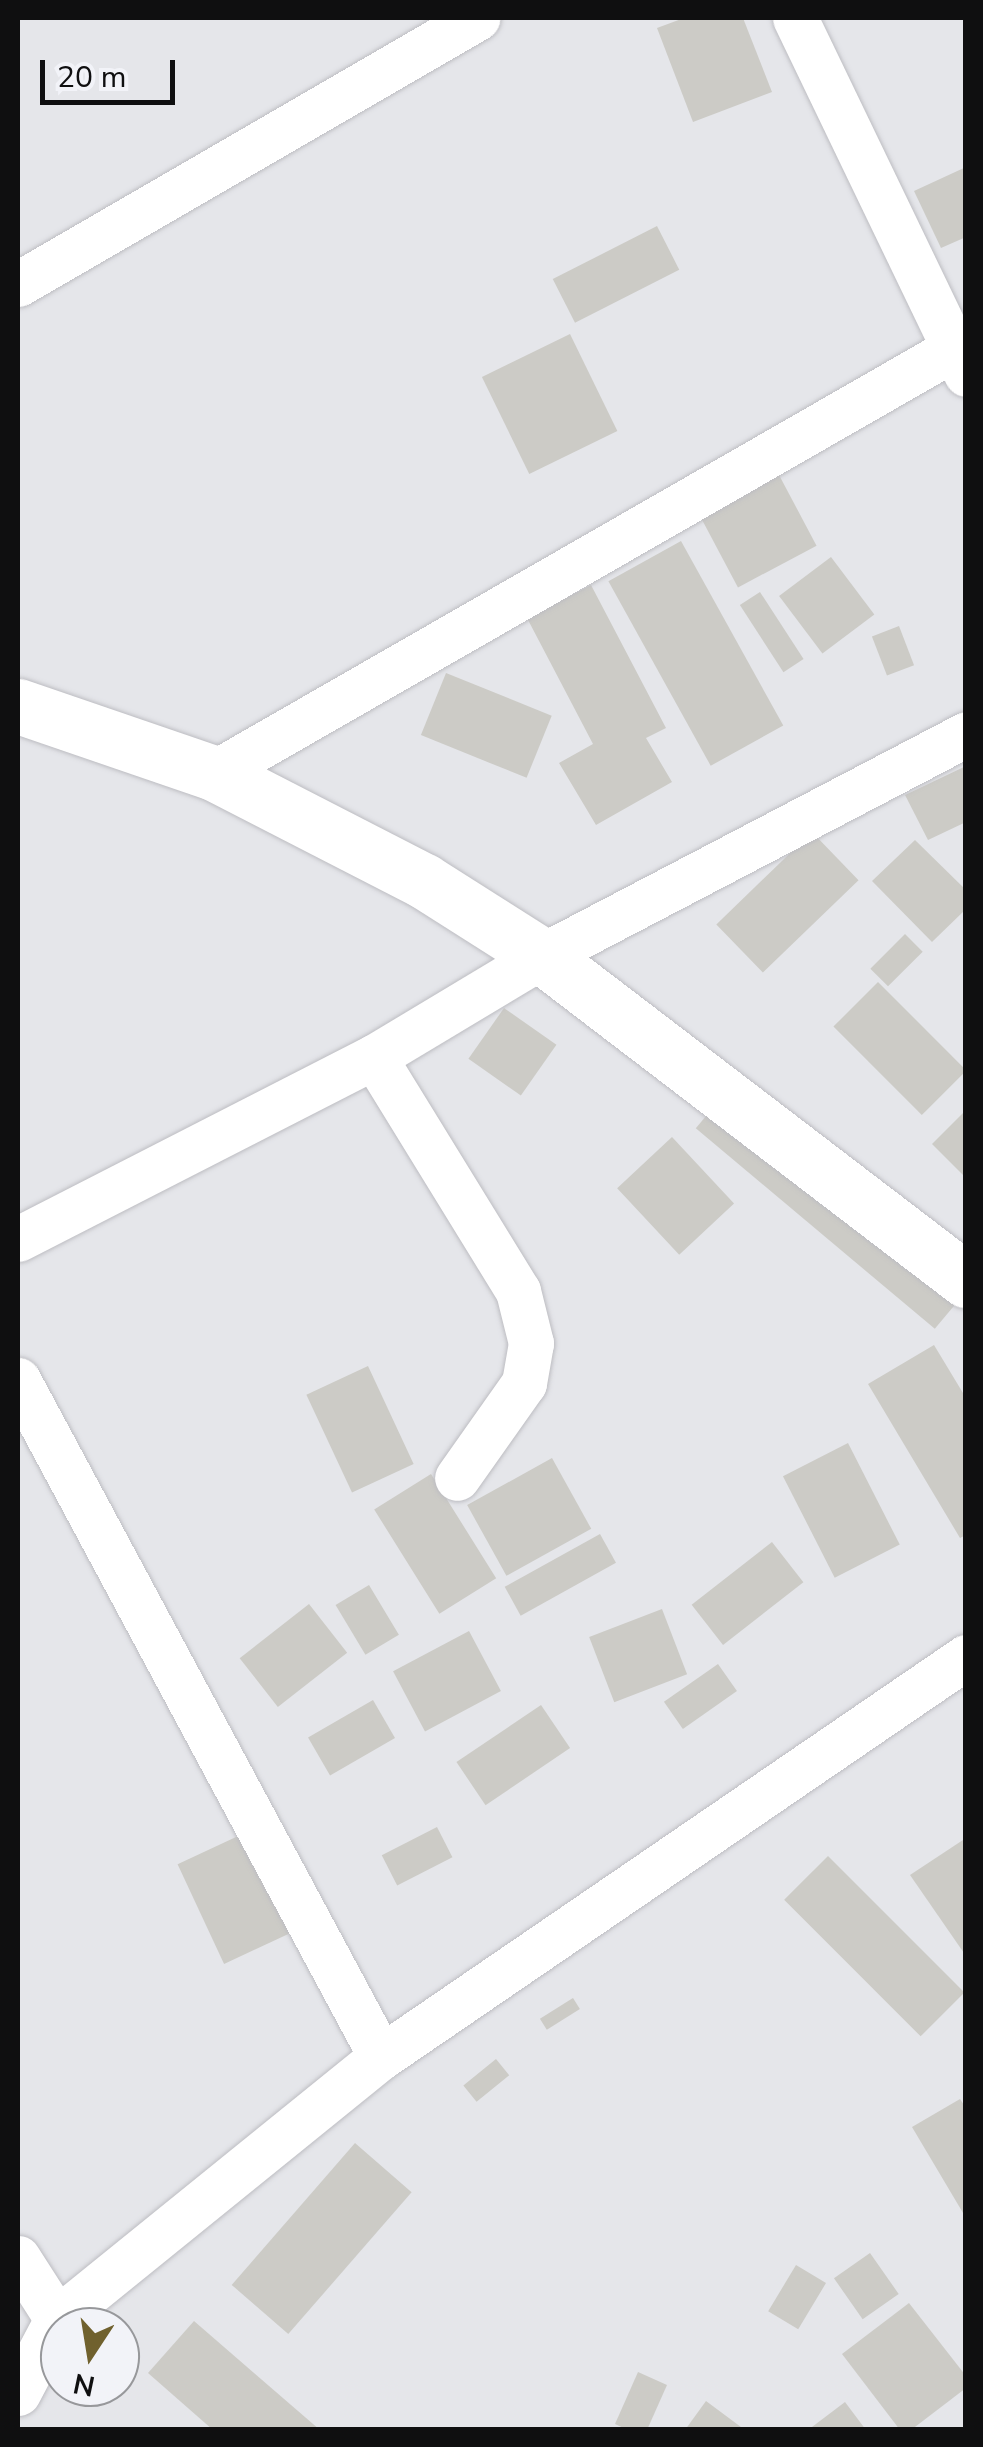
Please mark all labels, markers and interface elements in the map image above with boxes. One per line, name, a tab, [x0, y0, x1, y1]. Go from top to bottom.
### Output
scale bar	[45, 40, 180, 102]
text: 20 m	[57, 57, 126, 98]
north arrow	[40, 2307, 140, 2407]
text: N	[70, 2364, 98, 2405]

